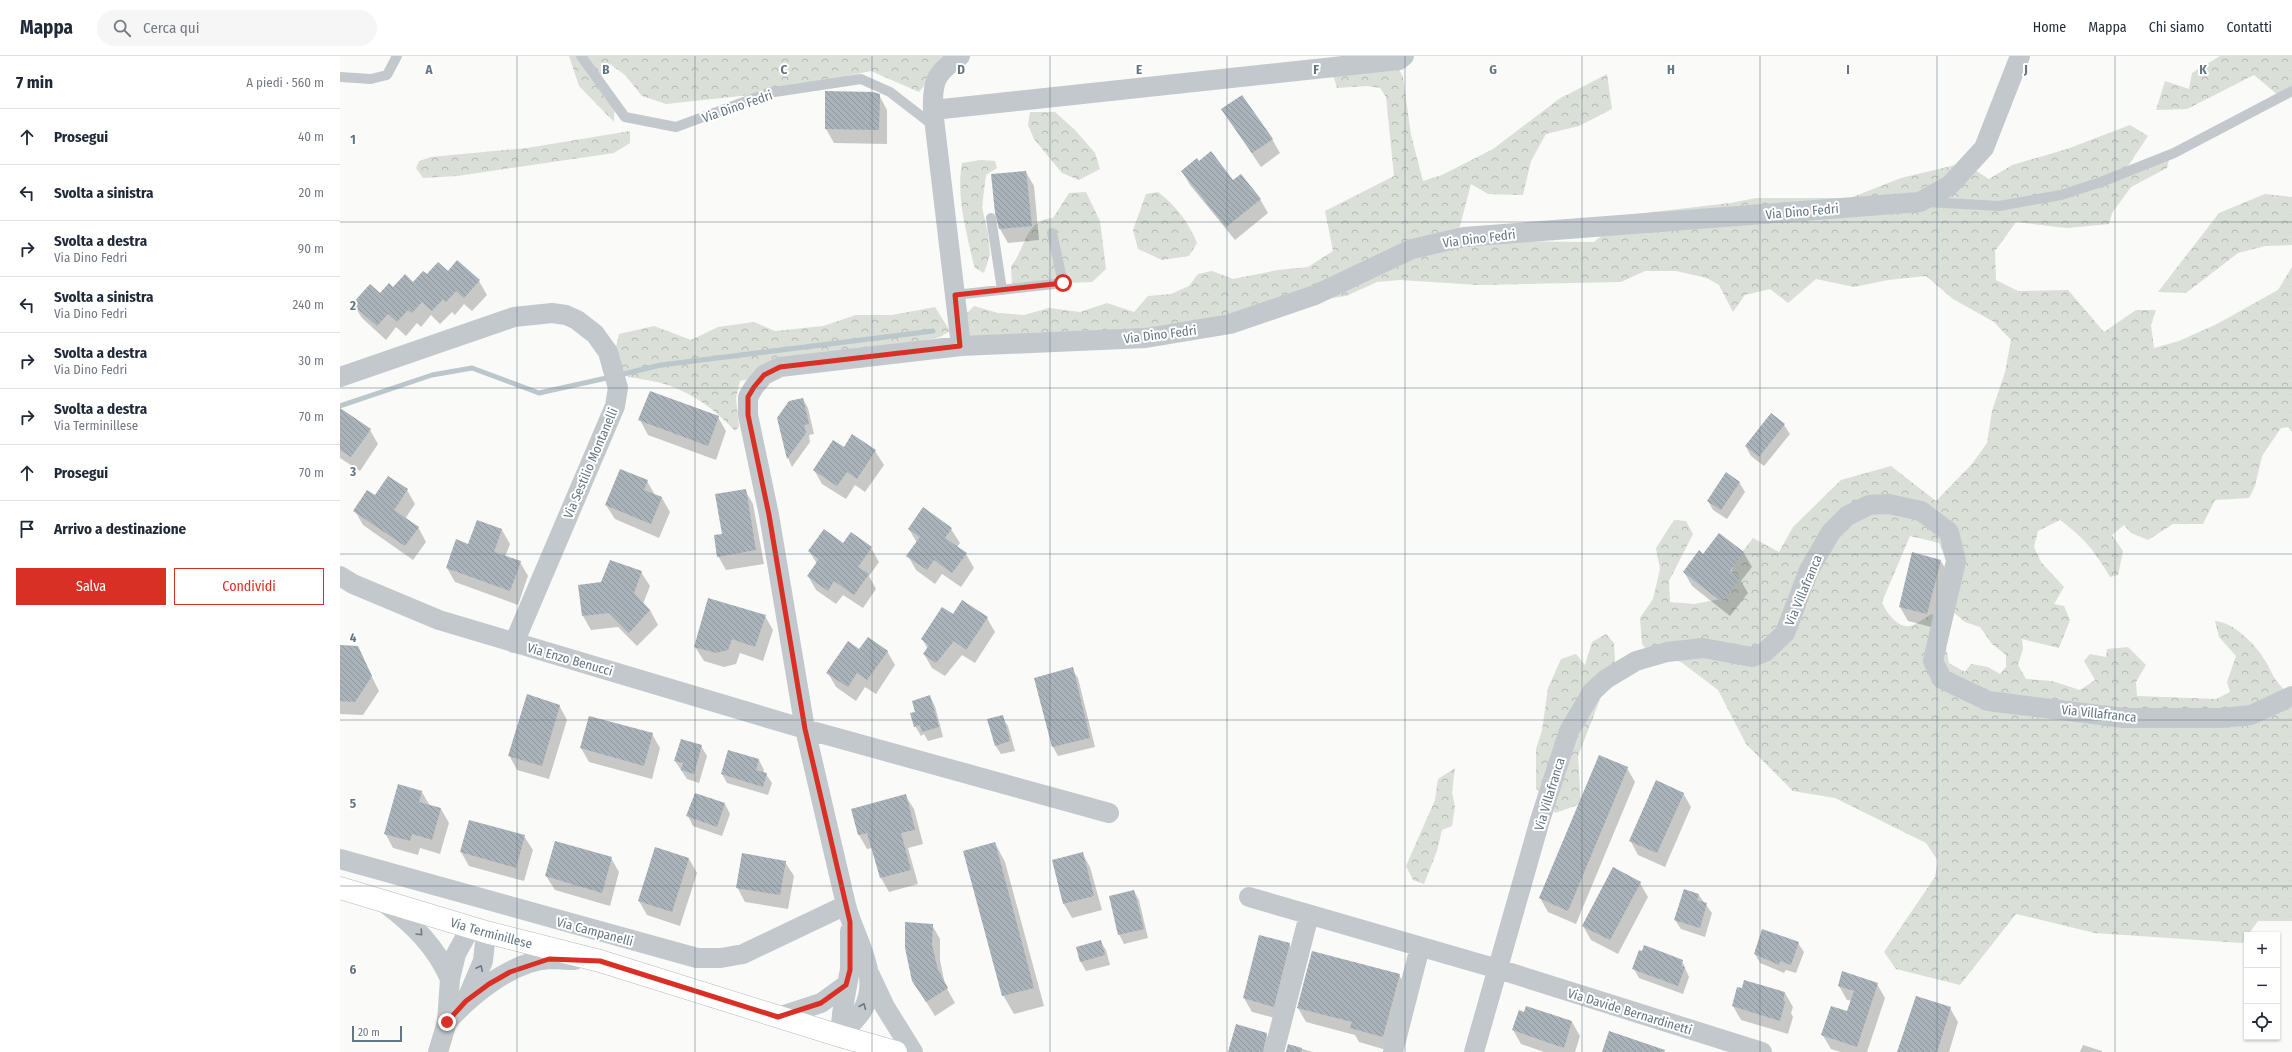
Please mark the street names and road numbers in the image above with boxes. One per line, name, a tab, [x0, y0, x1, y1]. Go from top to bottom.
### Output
street label: Via Dino Fedri	[700, 87, 774, 126]
street label: Via Dino Fedri	[1765, 201, 1839, 222]
street label: Via Dino Fedri	[1442, 227, 1516, 250]
street label: Via Dino Fedri	[1123, 323, 1197, 346]
street label: Via Sestilio Montanelli	[560, 406, 621, 521]
street label: Via Villafranca	[1782, 553, 1825, 628]
street label: Via Enzo Benucci	[525, 640, 614, 679]
street label: Via Villafranca	[2061, 702, 2137, 725]
street label: Via Villafranca	[1531, 756, 1568, 832]
street label: Via Campanelli	[555, 914, 635, 949]
street label: Via Terminillese	[449, 915, 534, 952]
street label: Via Davide Bernardinetti	[1566, 985, 1694, 1038]

